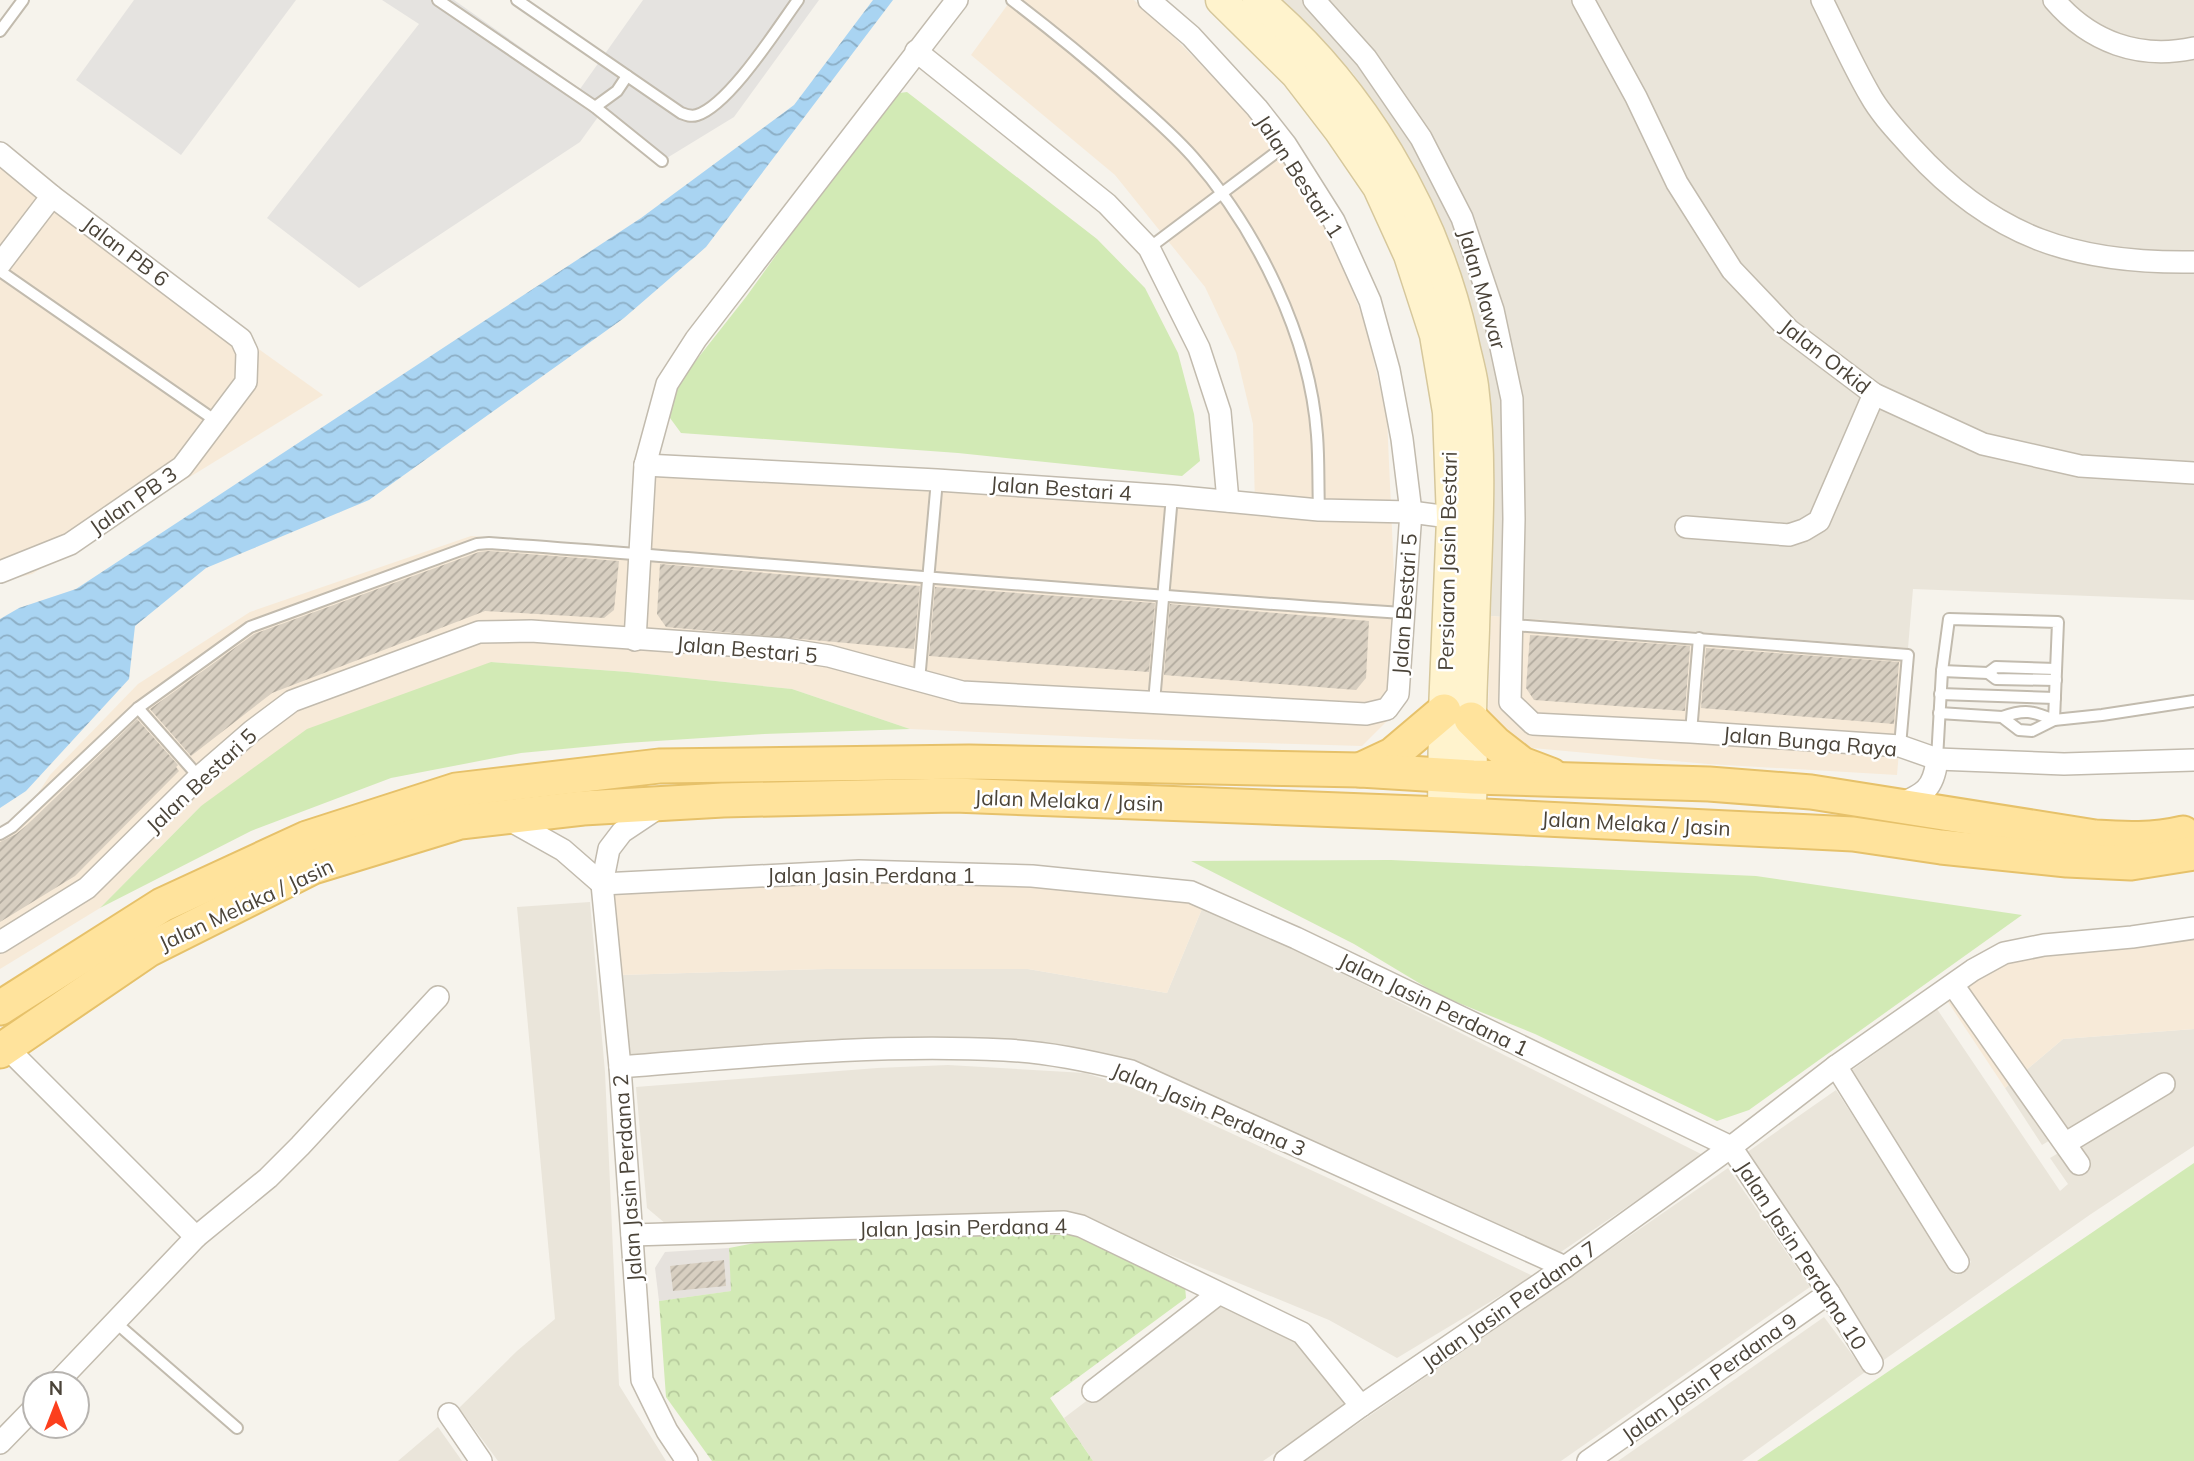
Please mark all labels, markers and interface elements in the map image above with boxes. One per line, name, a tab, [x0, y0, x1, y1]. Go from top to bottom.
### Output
street label: Jalan Bestari 1	[1251, 110, 1349, 242]
street label: Jalan PB 6	[78, 210, 174, 292]
street label: Jalan Mawar	[1453, 226, 1513, 352]
street label: Jalan Orkid	[1776, 313, 1876, 399]
street label: Persiaran Jasin Bestari	[1432, 451, 1462, 671]
street label: Jalan PB 3	[84, 460, 182, 540]
street label: Jalan Bestari 4	[989, 470, 1133, 506]
street label: Jalan Bestari 5	[1386, 532, 1422, 676]
street label: Jalan Bestari 5	[675, 630, 819, 668]
street label: Jalan Bunga Raya	[1722, 720, 1898, 762]
street label: Jalan Bestari 5	[140, 722, 262, 838]
street label: Jalan Melaka / Jasin	[974, 784, 1164, 816]
street label: Jalan Melaka / Jasin	[1541, 805, 1731, 841]
street label: Jalan Melaka / Jasin	[155, 852, 337, 956]
street label: Jalan Jasin Perdana 1	[767, 862, 975, 888]
street label: Jalan Jasin Perdana 1	[1335, 947, 1533, 1061]
street label: Jalan Jasin Perdana 3	[1108, 1056, 1310, 1162]
street label: Jalan Jasin Perdana 2	[607, 1073, 647, 1283]
street label: Jalan Jasin Perdana 10	[1731, 1155, 1873, 1355]
street label: Jalan Jasin Perdana 4	[859, 1212, 1068, 1242]
street label: Jalan Jasin Perdana 7	[1416, 1235, 1602, 1375]
street label: Jalan Jasin Perdana 9	[1616, 1307, 1802, 1447]
north arrow	[21, 1370, 91, 1440]
text: N	[49, 1376, 63, 1400]

